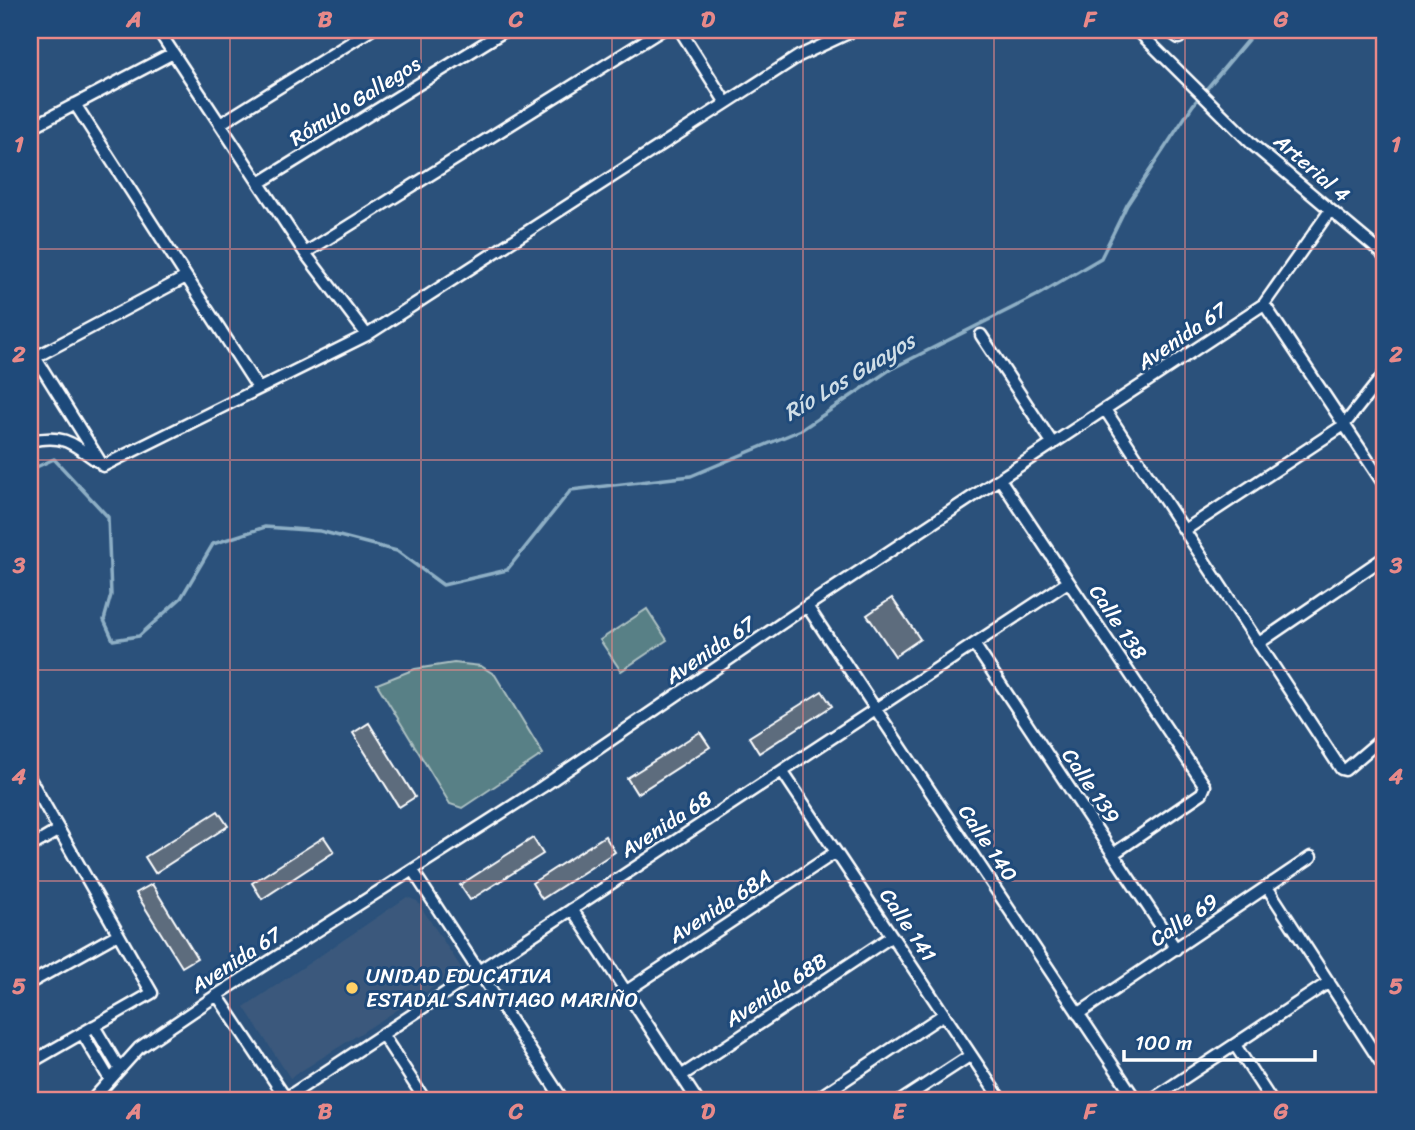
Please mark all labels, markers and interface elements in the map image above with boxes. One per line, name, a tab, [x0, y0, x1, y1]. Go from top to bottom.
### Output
text: A	[125, 0, 142, 40]
text: B	[318, 0, 333, 40]
text: C	[508, 0, 524, 40]
text: D	[701, 0, 716, 40]
text: E	[893, 0, 908, 40]
text: F	[1083, 0, 1098, 40]
text: G	[1273, 0, 1289, 40]
street label: Rómulo Gallegos	[282, 45, 429, 157]
street label: Arterial 4	[1264, 123, 1359, 212]
text: 1	[14, 124, 24, 165]
text: 1	[1391, 124, 1401, 165]
street label: Avenida 67	[1128, 290, 1237, 381]
water label: Río Los Guayos	[775, 320, 925, 433]
text: 2	[11, 334, 26, 375]
text: 2	[1388, 334, 1403, 375]
text: 3	[12, 545, 26, 586]
text: 3	[1389, 545, 1403, 586]
street label: Calle 138	[1078, 576, 1158, 668]
street label: Avenida 67	[656, 604, 765, 695]
street label: Calle 139	[1051, 740, 1131, 832]
text: 4	[11, 756, 27, 797]
text: 4	[1388, 756, 1404, 797]
street label: Avenida 68	[612, 780, 720, 869]
street label: Calle 140	[948, 796, 1028, 890]
street label: Avenida 68A	[660, 858, 779, 954]
street label: Calle 141	[869, 880, 947, 970]
street label: Calle 69	[1142, 883, 1226, 957]
street label: Avenida 67	[182, 915, 291, 1004]
street label: Avenida 68B	[716, 942, 835, 1038]
place label: UNIDAD EDUCATIVA ESTADAL SANTIAGO MARIÑO	[366, 957, 638, 1019]
text: 5	[12, 966, 26, 1007]
text: 5	[1389, 966, 1403, 1007]
marker: UNIDAD EDUCATIVA ESTADAL SANTIAGO MARIÑO	[344, 980, 360, 996]
scale bar	[1124, 1018, 1315, 1062]
text: 100 m	[1135, 1024, 1192, 1062]
text: A	[125, 1091, 142, 1130]
text: B	[318, 1091, 333, 1130]
text: C	[508, 1091, 524, 1130]
text: D	[701, 1091, 716, 1130]
text: E	[893, 1091, 908, 1130]
text: F	[1083, 1091, 1098, 1130]
text: G	[1273, 1091, 1289, 1130]

